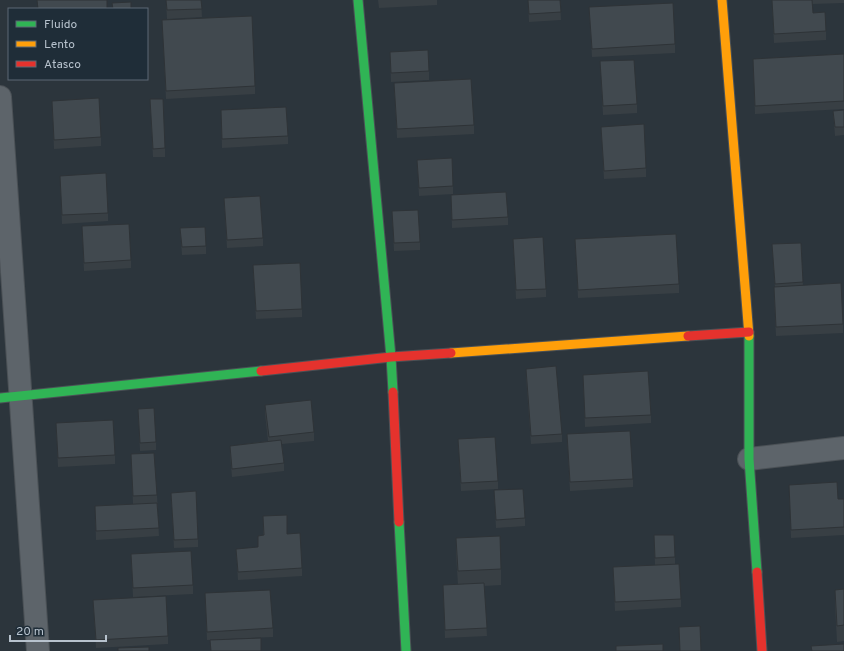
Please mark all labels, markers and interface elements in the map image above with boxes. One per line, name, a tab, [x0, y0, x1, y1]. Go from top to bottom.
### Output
legend	[8, 8, 148, 80]
text: Fluido	[44, 17, 77, 33]
text: Lento	[44, 37, 75, 53]
text: Atasco	[44, 57, 81, 73]
scale bar	[10, 617, 106, 643]
text: 20 m	[16, 624, 44, 640]

